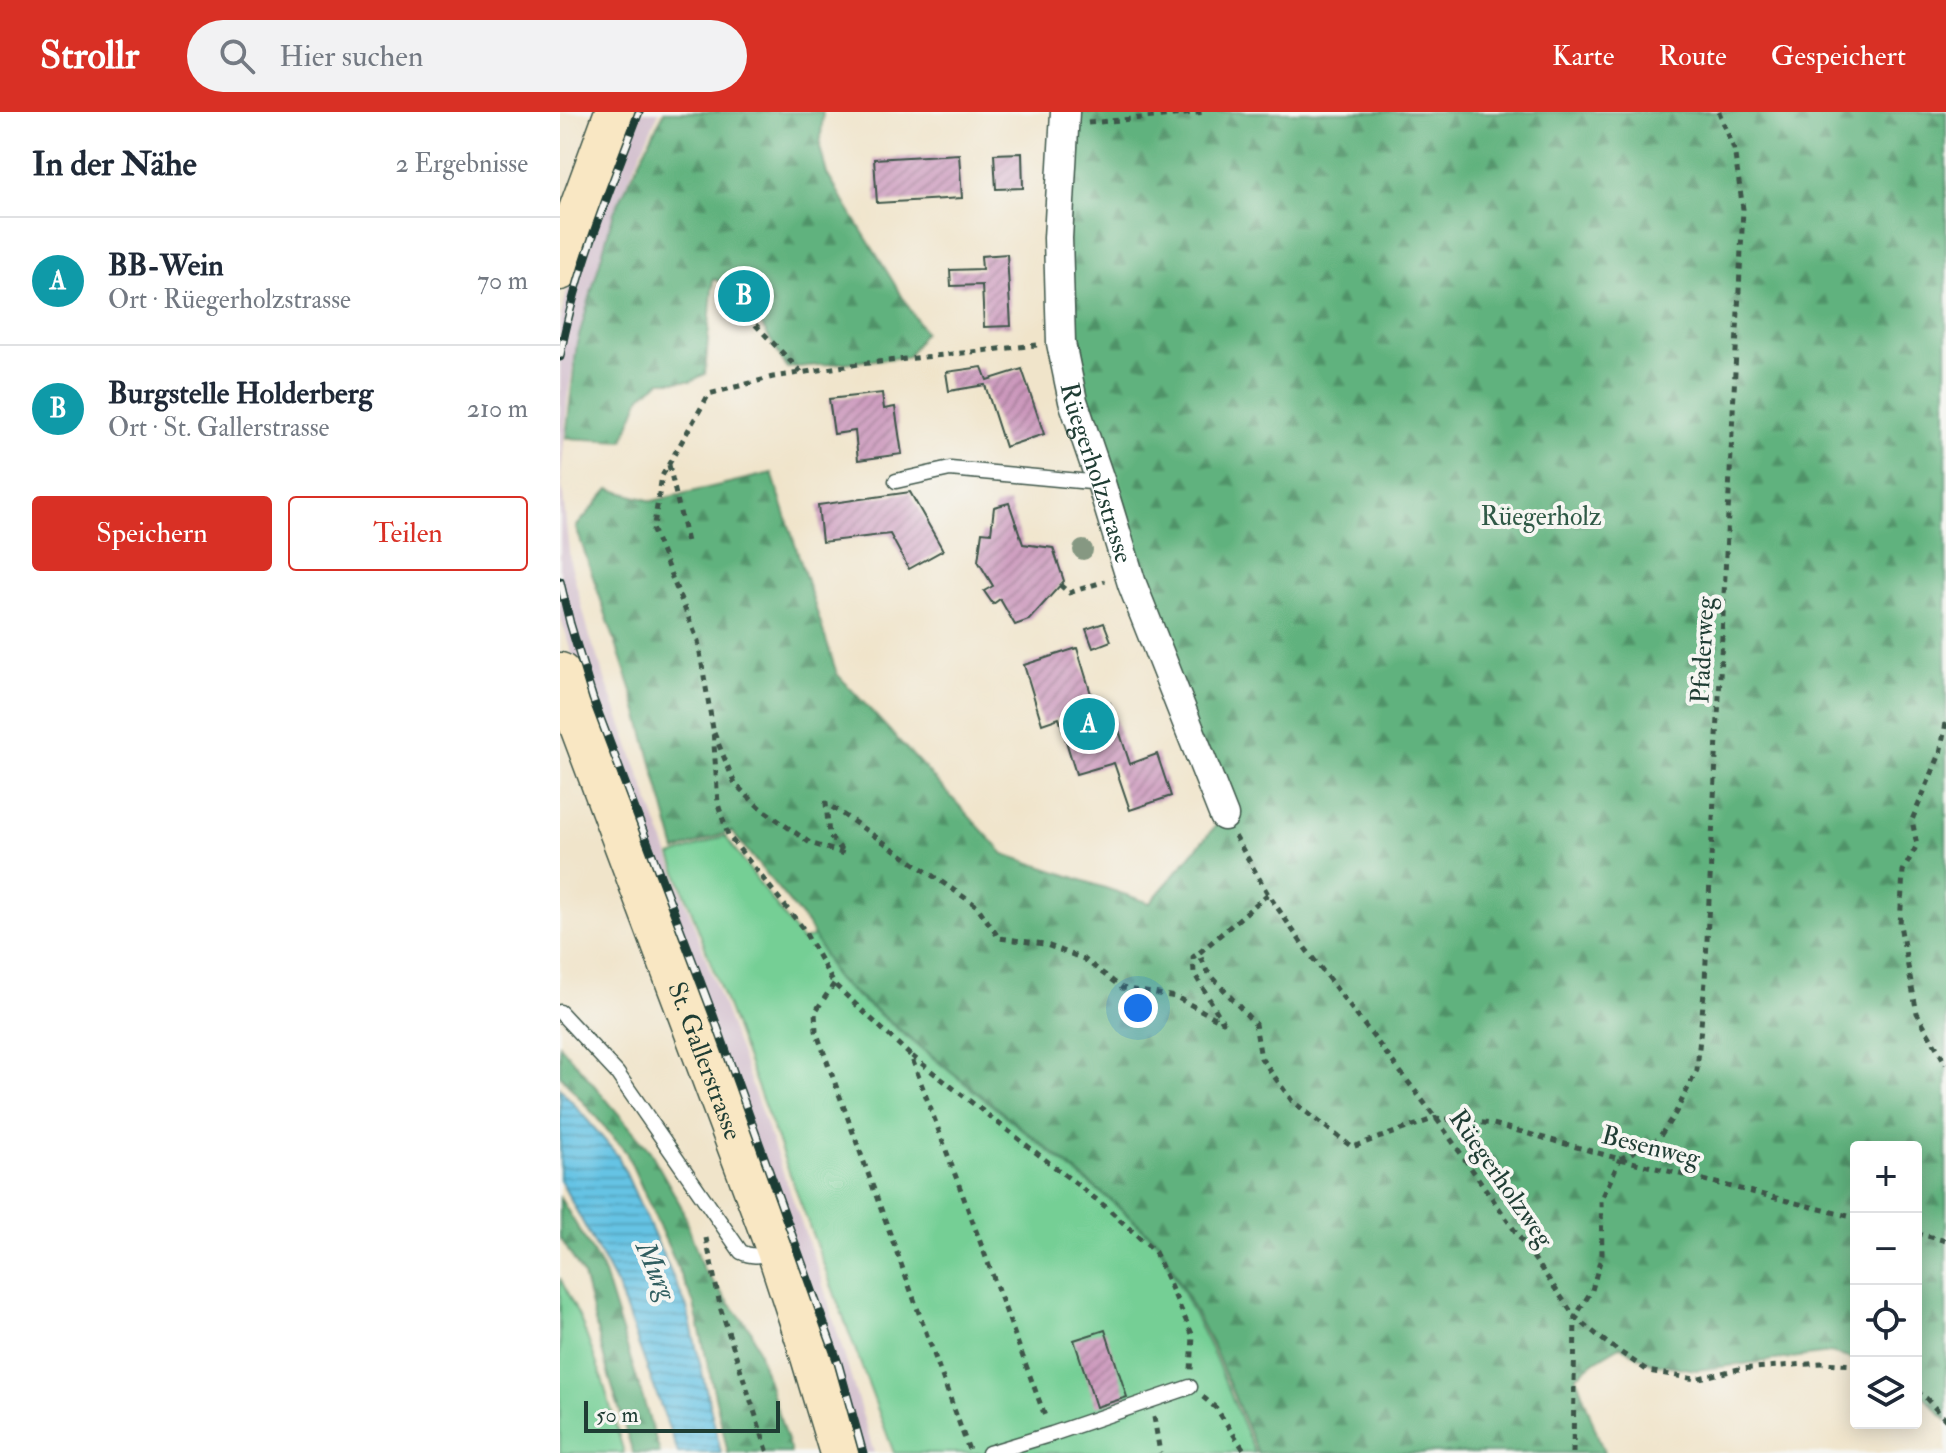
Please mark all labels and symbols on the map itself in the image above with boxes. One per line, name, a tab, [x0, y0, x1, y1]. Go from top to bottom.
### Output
pin: B	[718, 266, 770, 326]
street label: Rüegerholzstrasse	[1053, 380, 1140, 567]
park label: Rüegerholz	[1480, 501, 1602, 533]
street label: Pfaderweg	[1684, 595, 1722, 704]
pin: A	[1063, 694, 1115, 754]
street label: St. Gallerstrasse	[660, 977, 749, 1145]
your location	[1118, 988, 1158, 1028]
street label: Rüegerholzweg	[1442, 1104, 1561, 1255]
street label: Besenweg	[1598, 1119, 1704, 1175]
water label: Murg	[626, 1234, 685, 1307]
scale bar	[584, 1397, 780, 1433]

